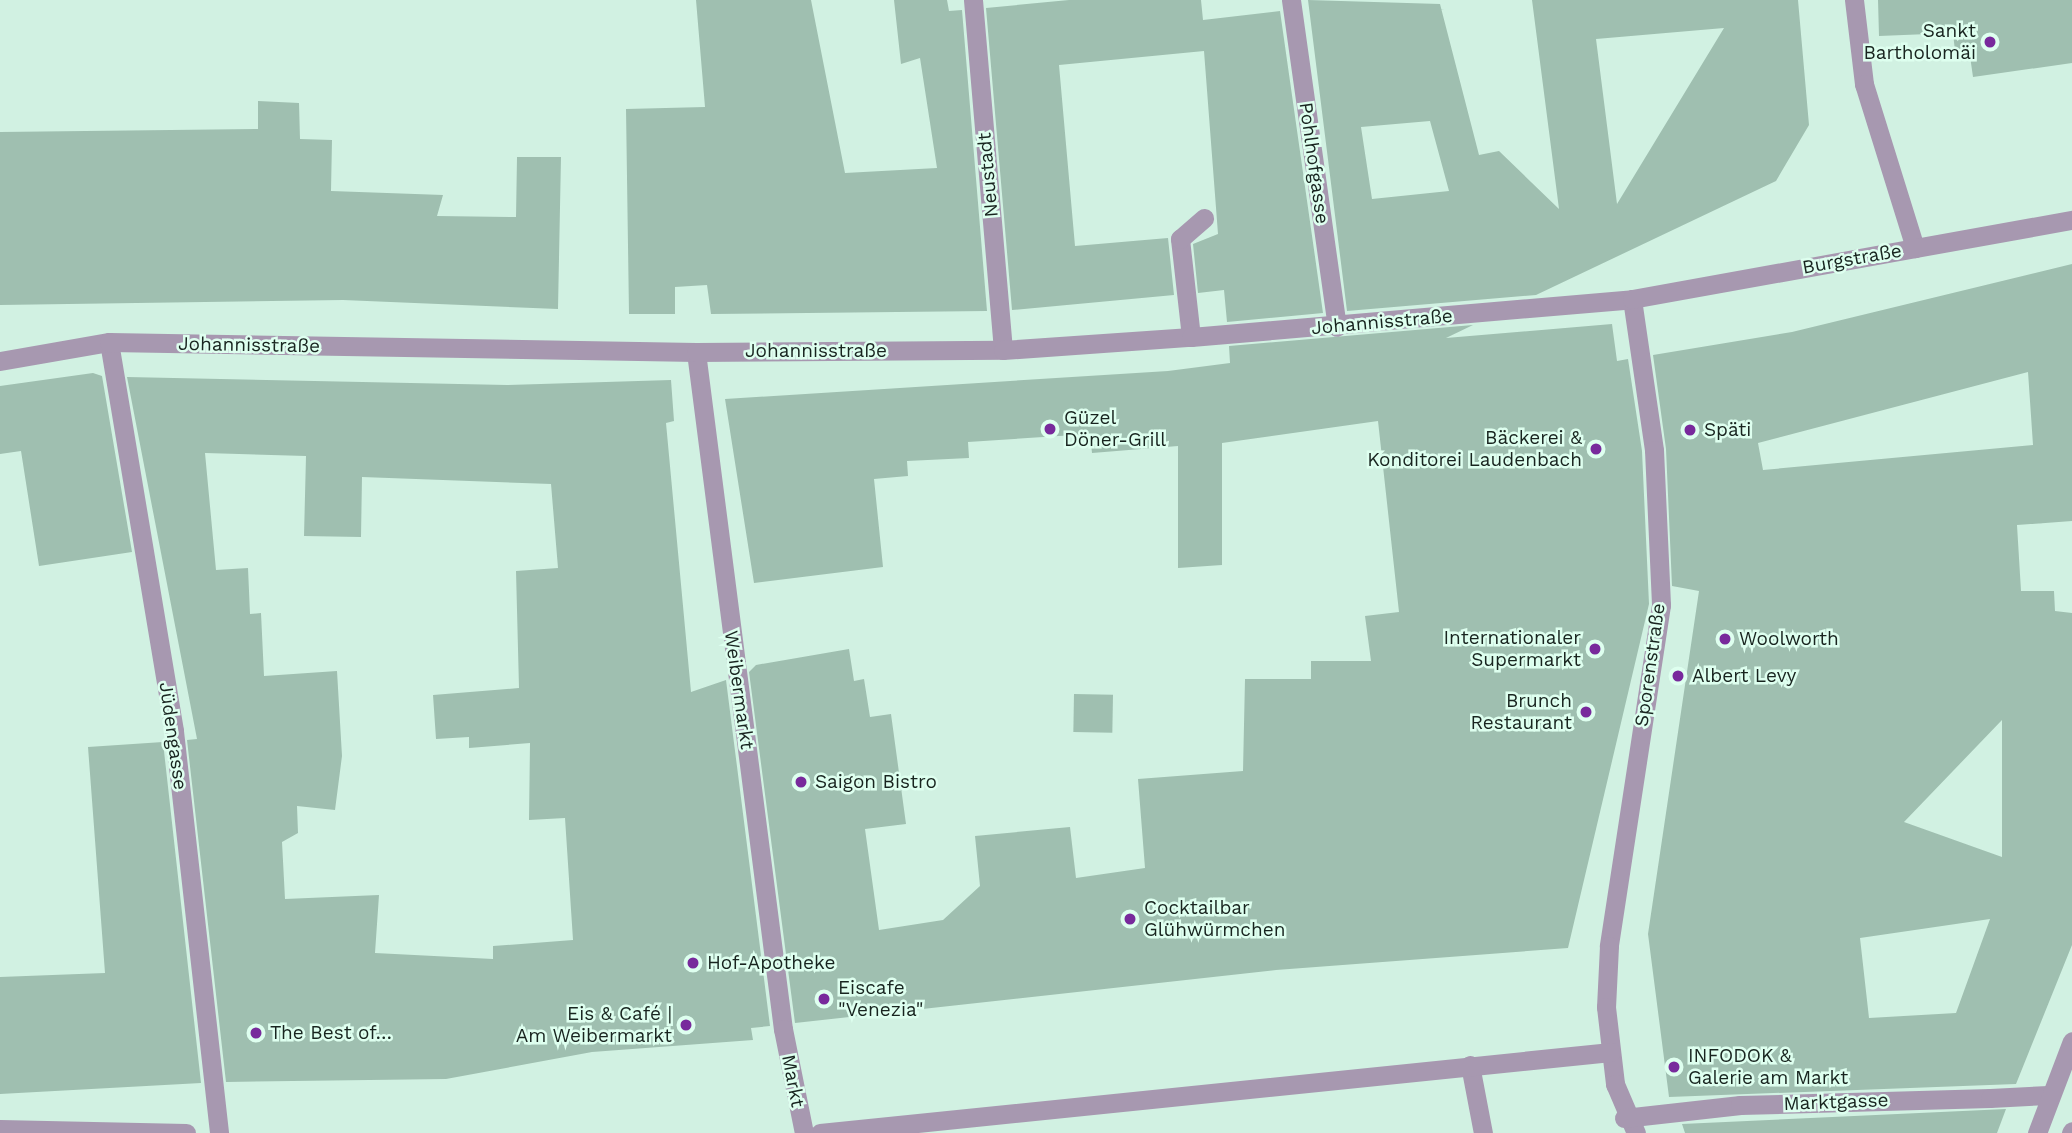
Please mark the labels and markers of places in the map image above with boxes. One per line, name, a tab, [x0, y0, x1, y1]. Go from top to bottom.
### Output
place label: Sankt Bartholomäi	[1863, 20, 1976, 64]
marker: Sankt Bartholomäi	[1982, 34, 1998, 50]
place label: Güzel Döner-Grill	[1064, 407, 1166, 451]
place label: Späti	[1704, 419, 1751, 441]
marker: Güzel Döner-Grill	[1042, 421, 1058, 437]
marker: Späti	[1682, 422, 1698, 438]
place label: Bäckerei & Konditorei Laudenbach	[1367, 427, 1582, 471]
marker: Bäckerei & Konditorei Laudenbach	[1588, 441, 1604, 457]
place label: Internationaler Supermarkt	[1444, 627, 1581, 671]
place label: Woolworth	[1739, 628, 1839, 650]
marker: Woolworth	[1717, 631, 1733, 647]
marker: Internationaler Supermarkt	[1587, 641, 1603, 657]
place label: Albert Levy	[1692, 665, 1796, 687]
marker: Albert Levy	[1670, 668, 1686, 684]
place label: Brunch Restaurant	[1470, 690, 1572, 734]
marker: Brunch Restaurant	[1578, 704, 1594, 720]
place label: Saigon Bistro	[815, 771, 937, 793]
marker: Saigon Bistro	[793, 774, 809, 790]
place label: Cocktailbar Glühwürmchen	[1144, 897, 1285, 941]
marker: Cocktailbar Glühwürmchen	[1122, 911, 1138, 927]
place label: Hof-Apotheke	[707, 952, 835, 974]
marker: Hof-Apotheke	[685, 955, 701, 971]
place label: Eiscafe "Venezia"	[838, 977, 924, 1021]
marker: Eiscafe "Venezia"	[816, 991, 832, 1007]
place label: Eis & Café | Am Weibermarkt	[515, 1003, 672, 1047]
marker: Eis & Café | Am Weibermarkt	[678, 1017, 694, 1033]
place label: The Best of…	[270, 1022, 392, 1044]
marker: The Best of…	[248, 1025, 264, 1041]
place label: INFODOK & Galerie am Markt	[1688, 1045, 1848, 1089]
marker: INFODOK & Galerie am Markt	[1666, 1059, 1682, 1075]

